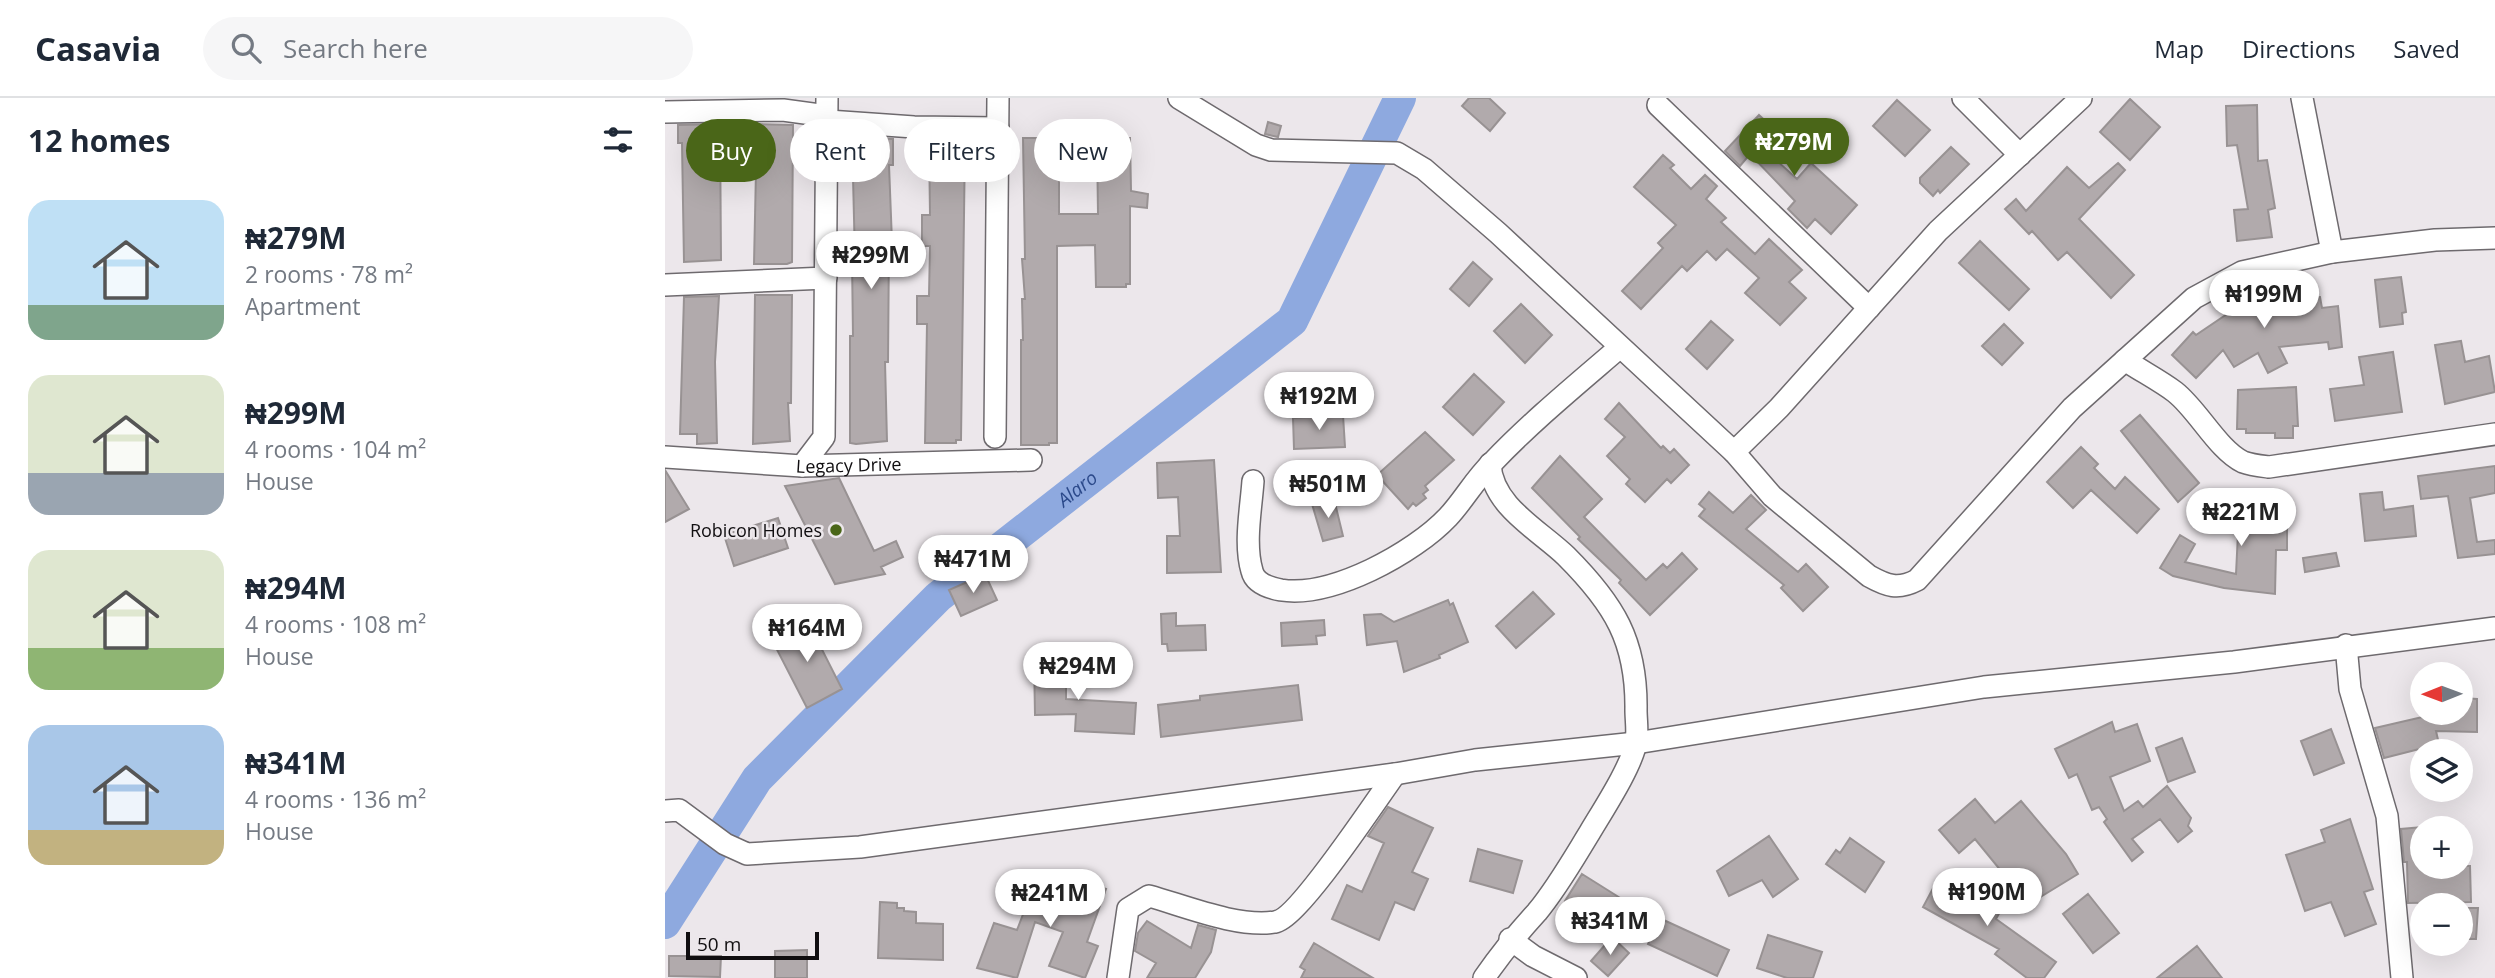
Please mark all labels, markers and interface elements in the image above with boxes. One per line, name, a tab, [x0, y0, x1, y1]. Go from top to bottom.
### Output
search box	[203, 17, 693, 80]
text: Casavia	[35, 26, 161, 71]
icon: search	[227, 29, 265, 67]
text: Search here	[283, 30, 428, 66]
text: Map	[2154, 32, 2204, 65]
text: Directions	[2242, 32, 2355, 65]
text: Saved	[2393, 32, 2460, 65]
pin: ₦279M	[1745, 118, 1843, 178]
chip: Buy	[686, 119, 776, 182]
chip: Rent	[790, 119, 890, 182]
chip: Filters	[904, 119, 1020, 182]
chip: New	[1034, 119, 1132, 182]
text: 12 homes	[28, 120, 171, 161]
icon: filters	[599, 121, 637, 159]
text: ₦279M	[1755, 125, 1833, 157]
text: ₦279M	[245, 217, 346, 258]
icon: home	[84, 228, 168, 312]
pin: ₦299M	[822, 232, 920, 291]
text: ₦299M	[832, 238, 910, 270]
text: 2 rooms · 78 m²	[245, 258, 413, 290]
pin: ₦199M	[2215, 271, 2313, 330]
text: ₦199M	[2225, 277, 2303, 309]
text: Apartment	[245, 290, 361, 322]
pin: ₦192M	[1270, 372, 1368, 432]
text: ₦192M	[1280, 379, 1358, 411]
text: ₦299M	[245, 392, 346, 433]
icon: home	[84, 403, 168, 487]
text: 4 rooms · 104 m²	[245, 433, 426, 465]
street label: Legacy Drive	[795, 451, 902, 478]
pin: ₦501M	[1279, 460, 1377, 520]
text: House	[245, 465, 314, 497]
water label: Alaro	[1050, 465, 1103, 514]
text: ₦501M	[1289, 467, 1367, 499]
pin: ₦221M	[2192, 489, 2290, 548]
text: ₦221M	[2202, 495, 2280, 527]
place label: Robicon Homes	[690, 518, 822, 542]
marker: Robicon Homes	[828, 522, 844, 538]
pin: ₦471M	[924, 536, 1022, 595]
text: ₦471M	[934, 542, 1012, 574]
text: ₦294M	[245, 567, 346, 608]
icon: home	[84, 578, 168, 662]
pin: ₦164M	[758, 604, 856, 664]
text: 4 rooms · 108 m²	[245, 608, 426, 640]
text: ₦164M	[768, 611, 846, 643]
text: House	[245, 640, 314, 672]
pin: ₦294M	[1029, 642, 1127, 702]
text: ₦294M	[1039, 649, 1117, 681]
north arrow	[2410, 662, 2473, 724]
map controls	[2410, 662, 2473, 956]
button: layers	[2410, 739, 2473, 802]
text: ₦341M	[245, 742, 346, 783]
icon: home	[84, 753, 168, 837]
text: 4 rooms · 136 m²	[245, 783, 426, 815]
text: House	[245, 815, 314, 847]
button: +	[2410, 816, 2473, 879]
pin: ₦190M	[1938, 868, 2036, 928]
pin: ₦241M	[1001, 870, 1099, 929]
text: ₦190M	[1948, 875, 2026, 907]
text: ₦241M	[1011, 876, 1089, 908]
button: −	[2410, 893, 2473, 956]
pin: ₦341M	[1561, 898, 1659, 957]
text: ₦341M	[1571, 904, 1649, 936]
scale bar	[686, 929, 819, 961]
text: 50 m	[697, 931, 741, 957]

